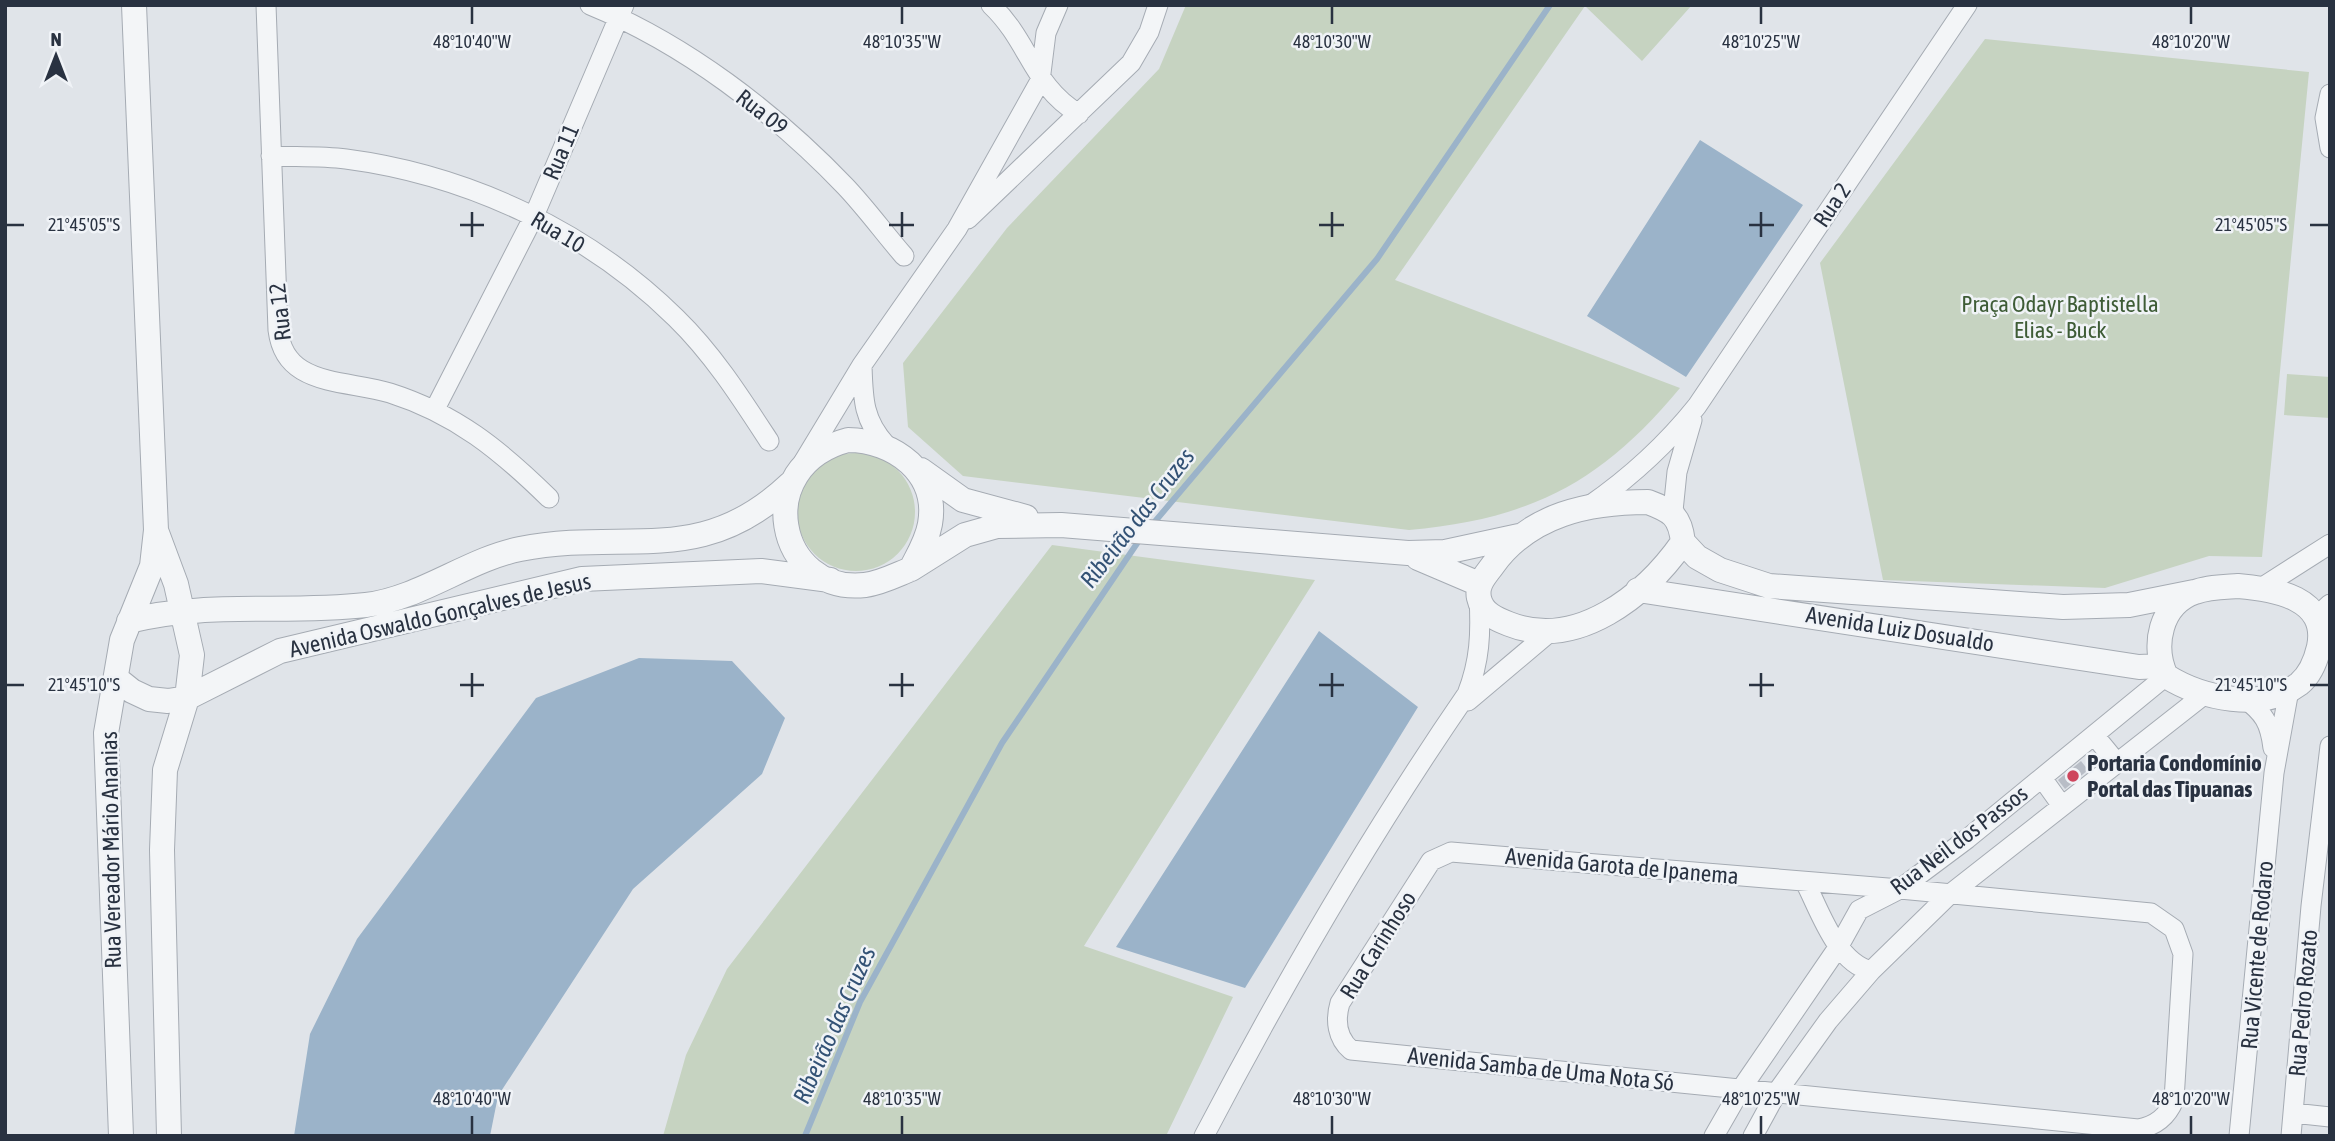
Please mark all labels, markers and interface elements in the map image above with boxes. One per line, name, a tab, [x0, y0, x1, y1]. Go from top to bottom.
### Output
north arrow	[21, 21, 91, 91]
text: N	[50, 28, 62, 50]
text: 48°10'40"W	[433, 31, 511, 52]
text: 48°10'35"W	[863, 31, 941, 52]
text: 48°10'30"W	[1293, 31, 1371, 52]
text: 48°10'25"W	[1722, 31, 1800, 52]
text: 48°10'20"W	[2152, 31, 2230, 52]
street label: Rua 09	[731, 84, 793, 140]
street label: Rua 11	[538, 120, 584, 184]
street label: Rua 2	[1808, 178, 1856, 232]
street label: Rua 10	[526, 206, 590, 258]
text: 21°45'05"S	[48, 214, 120, 235]
text: 21°45'05"S	[2215, 214, 2287, 235]
street label: Rua 12	[264, 282, 296, 342]
park label: Praça Odayr Baptistella Elias - Buck	[1961, 291, 2159, 343]
water label: Ribeirão das Cruzes	[1074, 443, 1200, 593]
street label: Avenida Oswaldo Gonçalves de Jesus	[287, 568, 593, 662]
street label: Avenida Luiz Dosualdo	[1804, 601, 1996, 657]
text: 21°45'10"S	[48, 674, 120, 695]
text: 21°45'10"S	[2215, 674, 2287, 695]
street label: Rua Vereador Mário Ananias	[96, 731, 126, 969]
place label: Portaria Condomínio Portal das Tipuanas	[2087, 750, 2262, 802]
marker: Portaria Condomínio Portal das Tipuanas	[2065, 768, 2081, 784]
street label: Rua Neil dos Passos	[1885, 780, 2033, 900]
street label: Avenida Garota de Ipanema	[1504, 843, 1740, 889]
street label: Rua Vicente de Rodaro	[2236, 860, 2278, 1050]
street label: Rua Carinhoso	[1335, 887, 1421, 1003]
street label: Rua Pedro Rozato	[2284, 928, 2322, 1078]
water label: Ribeirão das Cruzes	[787, 942, 881, 1108]
street label: Avenida Samba de Uma Nota Só	[1407, 1042, 1675, 1096]
text: 48°10'40"W	[433, 1088, 511, 1109]
text: 48°10'35"W	[863, 1088, 941, 1109]
text: 48°10'30"W	[1293, 1088, 1371, 1109]
text: 48°10'25"W	[1722, 1088, 1800, 1109]
text: 48°10'20"W	[2152, 1088, 2230, 1109]

